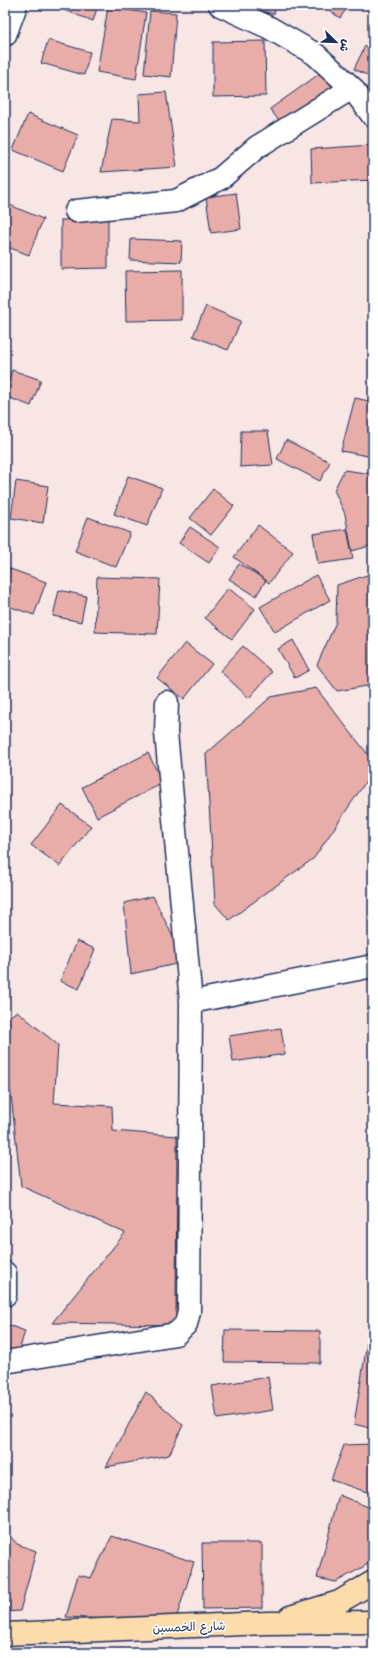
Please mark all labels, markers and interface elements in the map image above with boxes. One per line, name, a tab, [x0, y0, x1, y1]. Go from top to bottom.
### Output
north arrow	[316, 22, 356, 62]
text: ش	[336, 38, 353, 54]
street label: شارع الخمسين	[152, 1619, 226, 1637]

